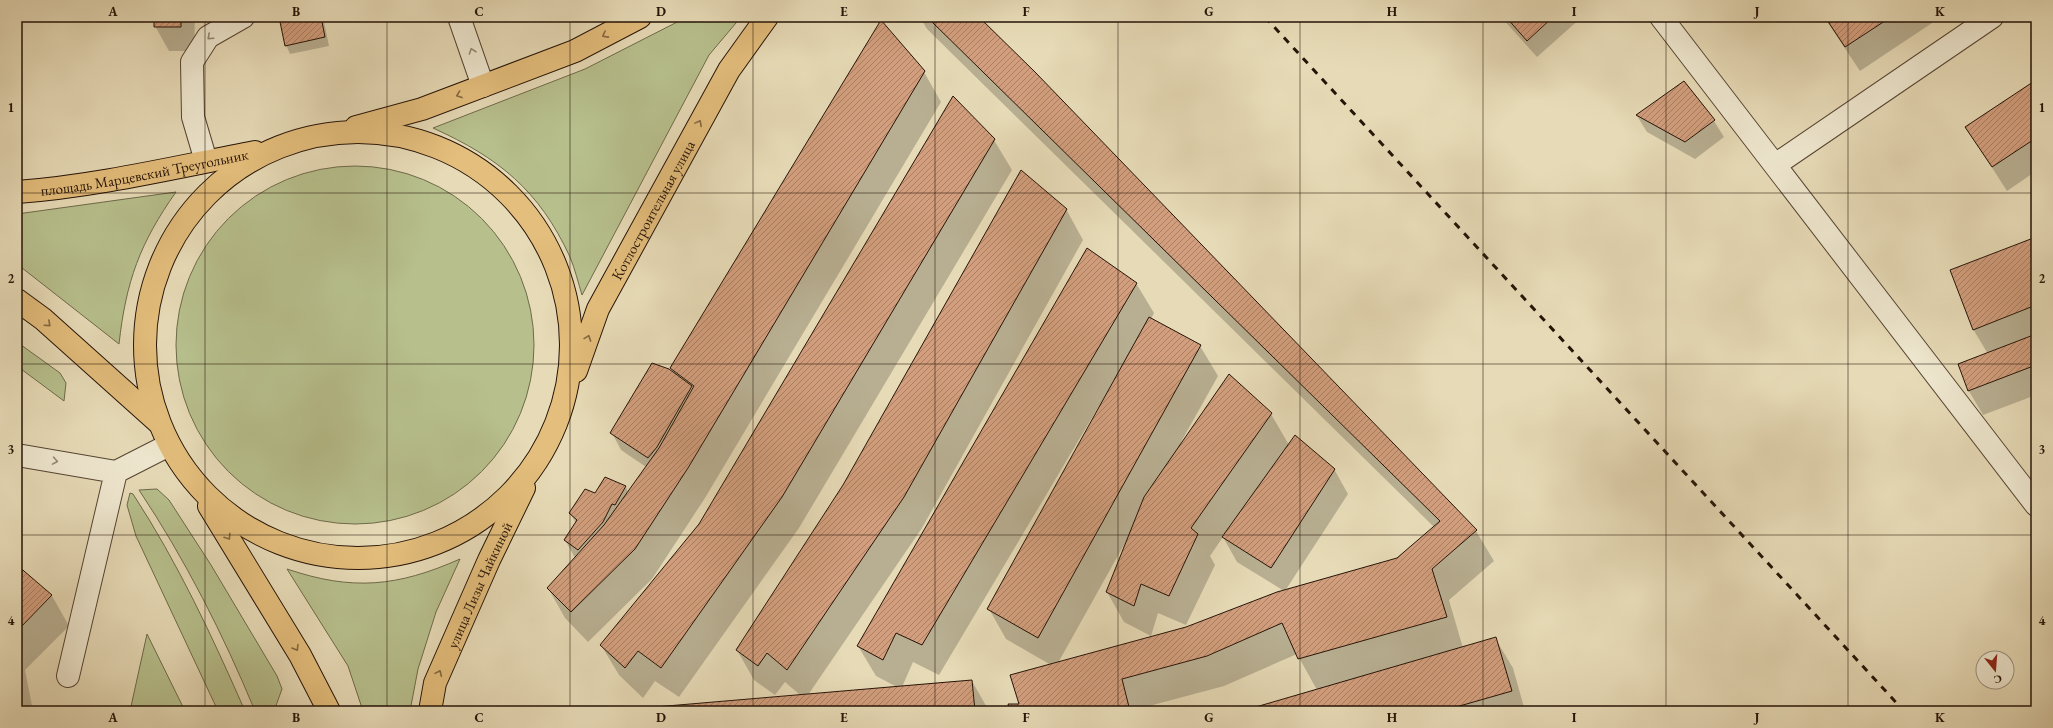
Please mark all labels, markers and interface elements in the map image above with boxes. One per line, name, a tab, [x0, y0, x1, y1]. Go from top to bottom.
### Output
text: A	[107, 3, 118, 20]
text: B	[292, 3, 300, 20]
text: C	[474, 3, 484, 20]
text: D	[656, 3, 666, 20]
text: E	[840, 3, 848, 20]
text: F	[1022, 3, 1030, 20]
text: G	[1204, 3, 1214, 20]
text: H	[1387, 3, 1398, 20]
text: I	[1572, 3, 1577, 20]
text: J	[1753, 3, 1760, 20]
text: K	[1935, 3, 1946, 20]
one-way arrow	[602, 31, 610, 38]
one-way arrow	[207, 33, 215, 40]
one-way arrow	[468, 48, 476, 55]
one-way arrow	[456, 90, 463, 98]
text: 1	[8, 99, 15, 116]
text: 1	[2039, 99, 2046, 116]
one-way arrow	[695, 120, 702, 127]
street label: Котлостроительная улица	[606, 136, 698, 283]
street label: площадь Марцевский Треугольник	[40, 144, 250, 199]
text: 2	[8, 270, 15, 287]
text: 2	[2039, 270, 2046, 287]
one-way arrow	[43, 319, 51, 327]
one-way arrow	[584, 334, 592, 341]
text: 3	[8, 441, 15, 458]
text: 3	[2039, 441, 2046, 458]
one-way arrow	[52, 457, 59, 465]
street label: улица Лизы Чайкиной	[442, 518, 516, 651]
one-way arrow	[223, 532, 230, 539]
text: 4	[8, 612, 15, 629]
text: 4	[2039, 612, 2046, 629]
one-way arrow	[291, 644, 298, 651]
north arrow	[1975, 650, 2015, 690]
one-way arrow	[434, 670, 442, 678]
text: С	[1992, 672, 2004, 687]
text: A	[107, 709, 118, 726]
text: B	[292, 709, 300, 726]
text: C	[474, 709, 484, 726]
text: D	[656, 709, 666, 726]
text: E	[840, 709, 848, 726]
text: F	[1022, 709, 1030, 726]
text: G	[1204, 709, 1214, 726]
text: H	[1387, 709, 1398, 726]
text: I	[1572, 709, 1577, 726]
text: J	[1753, 709, 1760, 726]
text: K	[1935, 709, 1946, 726]

